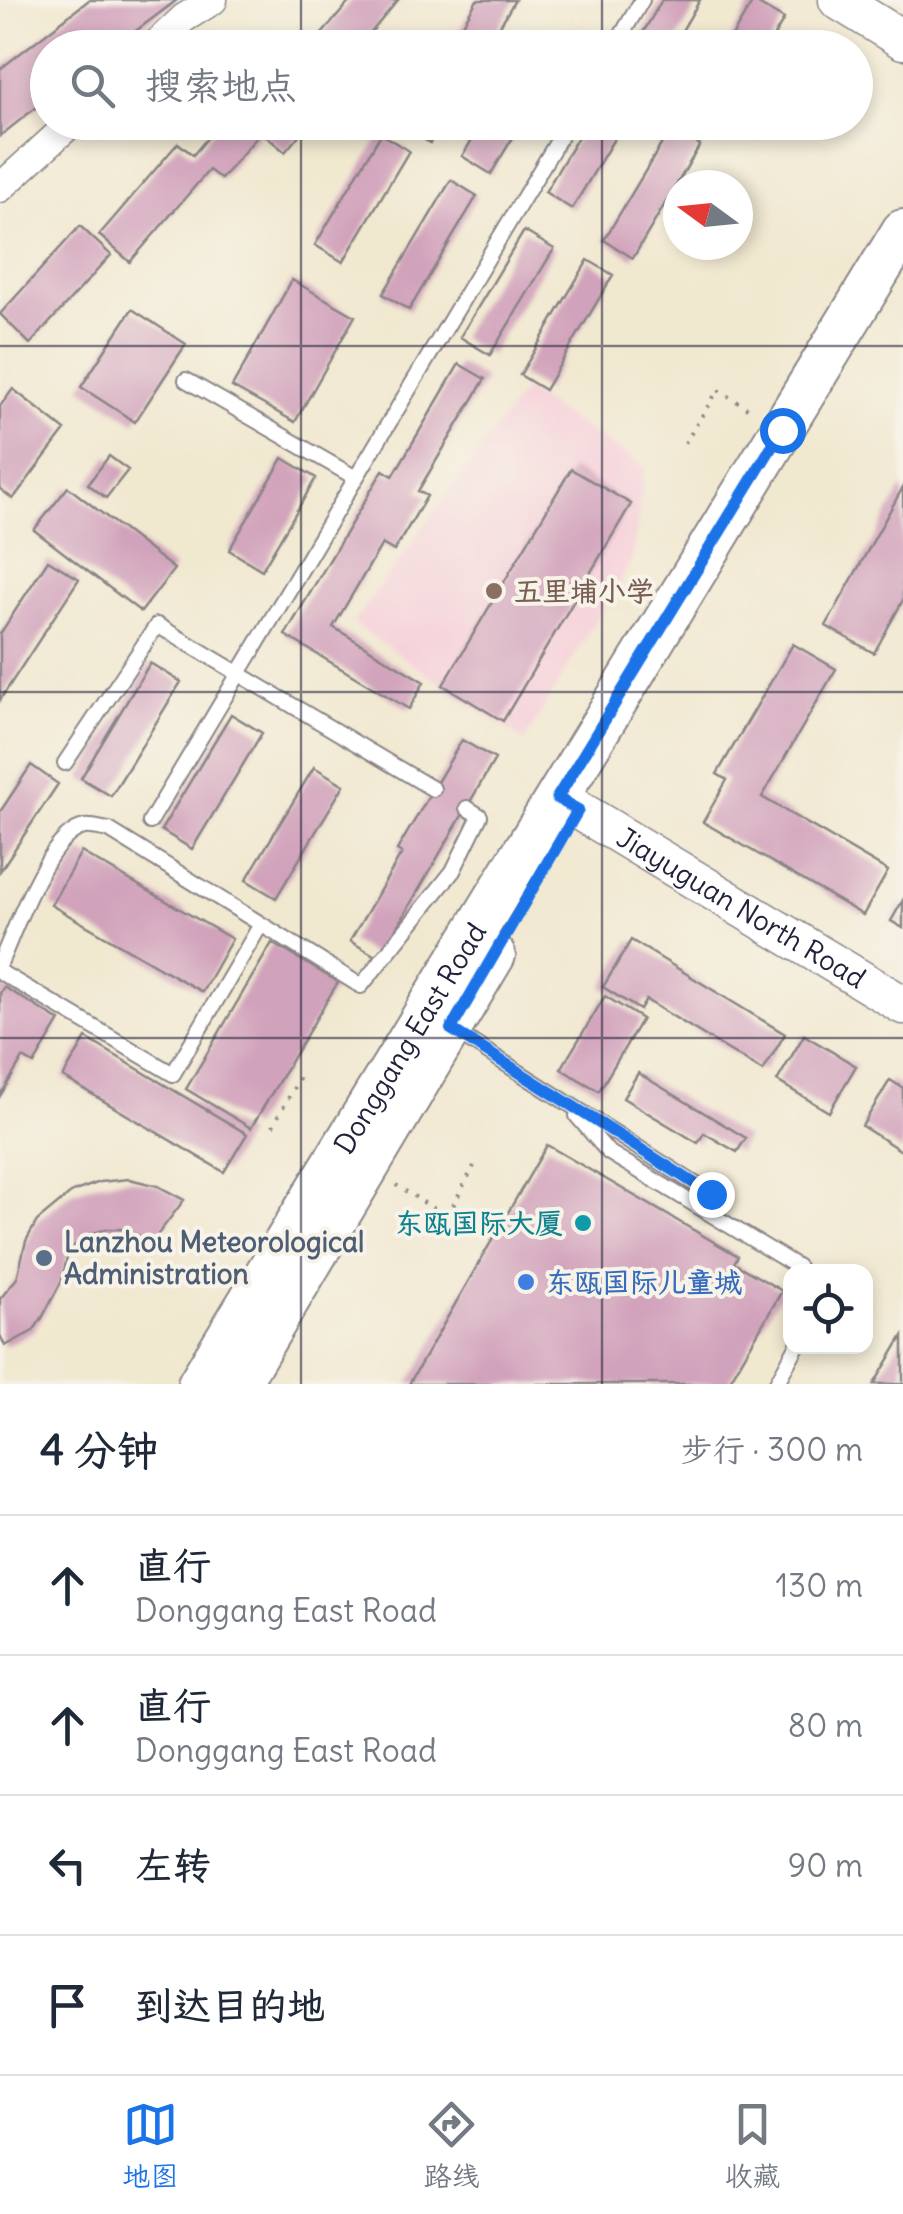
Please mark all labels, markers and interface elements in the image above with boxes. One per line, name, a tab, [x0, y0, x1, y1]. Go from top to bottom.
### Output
search box	[30, 30, 873, 140]
icon: search	[65, 58, 120, 113]
text: 搜索地点	[145, 62, 297, 109]
north arrow	[663, 170, 753, 260]
route start	[760, 408, 806, 454]
place label: 五里埔小学	[514, 573, 654, 609]
marker: 五里埔小学	[483, 580, 505, 602]
street label: Jiayuguan North Road	[610, 819, 872, 996]
street label: Donggang East Road	[326, 916, 494, 1160]
route end	[689, 1172, 735, 1218]
place label: 东瓯国际大厦	[395, 1205, 563, 1241]
marker: 东瓯国际大厦	[572, 1212, 594, 1234]
place label: Lanzhou Meteorological Administration	[64, 1224, 364, 1292]
marker: Lanzhou Meteorological Administration	[33, 1247, 55, 1269]
place label: 东瓯国际儿童城	[546, 1264, 742, 1300]
map controls	[783, 1264, 873, 1354]
button: locate	[783, 1264, 873, 1354]
marker: 东瓯国际儿童城	[515, 1271, 537, 1293]
text: 4 分钟	[40, 1424, 158, 1476]
text: 步行 · 300 m	[681, 1429, 863, 1470]
text: 直行	[135, 1542, 211, 1589]
icon: ahead	[40, 1558, 95, 1613]
text: 130 m	[775, 1565, 863, 1606]
text: Donggang East Road	[135, 1590, 437, 1631]
text: 直行	[135, 1682, 211, 1729]
icon: ahead	[40, 1698, 95, 1753]
text: 80 m	[788, 1705, 863, 1746]
text: Donggang East Road	[135, 1730, 437, 1771]
icon: left	[40, 1838, 95, 1893]
text: 左转	[135, 1842, 211, 1889]
text: 90 m	[788, 1845, 863, 1886]
icon: arrive	[40, 1978, 95, 2033]
text: 到达目的地	[135, 1982, 325, 2029]
tab: 地图	[122, 2097, 179, 2194]
tab: 路线	[423, 2097, 480, 2194]
tab: 收藏	[724, 2097, 781, 2194]

